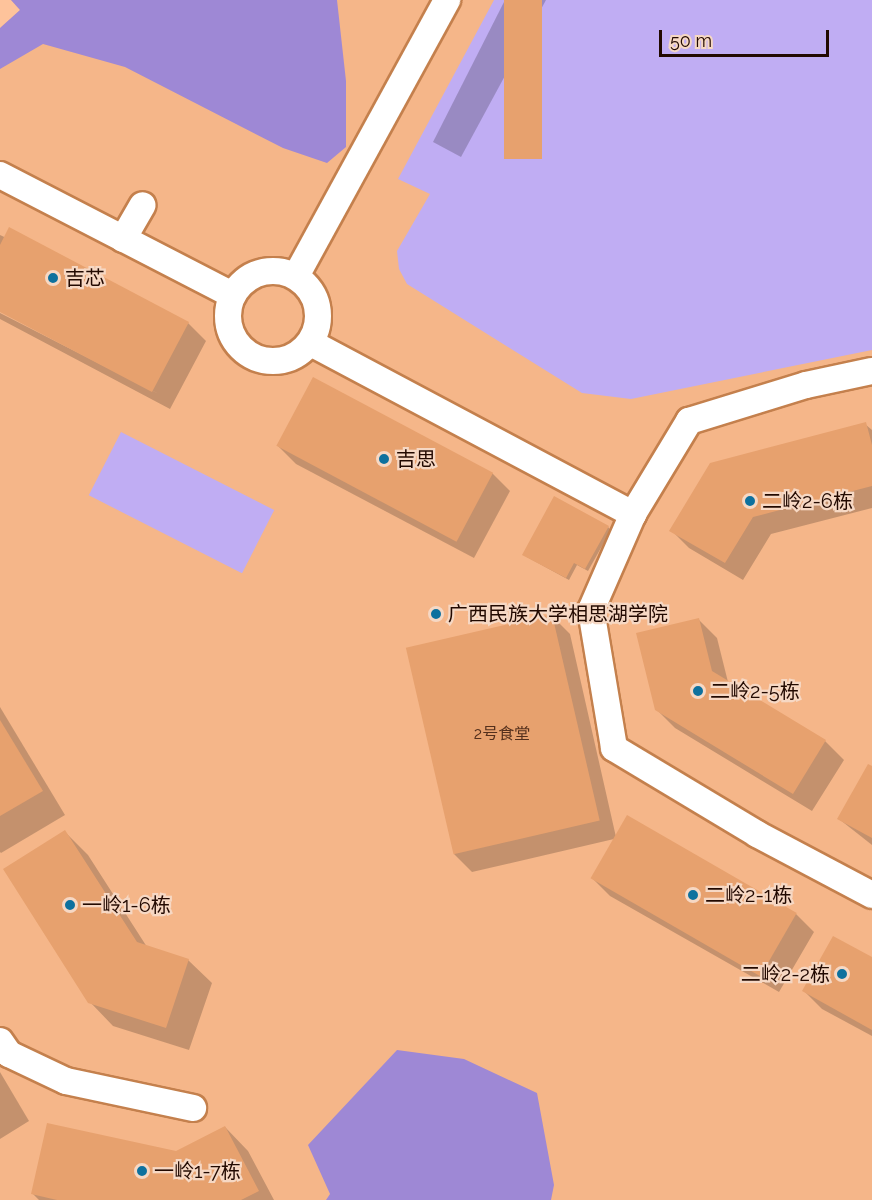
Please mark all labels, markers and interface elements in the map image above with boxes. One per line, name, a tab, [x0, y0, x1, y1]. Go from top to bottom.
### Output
scale bar	[662, 18, 832, 56]
text: 50 m	[670, 30, 712, 51]
place label: 吉芯	[65, 266, 105, 290]
marker: 吉芯	[46, 271, 60, 285]
place label: 吉思	[396, 447, 436, 471]
marker: 吉思	[377, 452, 391, 466]
place label: 二岭2-6栋	[762, 489, 853, 513]
marker: 二岭2-6栋	[743, 494, 757, 508]
place label: 广西民族大学相思湖学院	[448, 602, 668, 626]
marker: 广西民族大学相思湖学院	[429, 607, 443, 621]
place label: 二岭2-5栋	[710, 679, 800, 703]
marker: 二岭2-5栋	[691, 684, 705, 698]
house number: 2号食堂	[474, 724, 530, 744]
place label: 二岭2-1栋	[705, 883, 792, 907]
marker: 二岭2-1栋	[686, 888, 700, 902]
place label: 一岭1-6栋	[82, 893, 171, 917]
marker: 一岭1-6栋	[63, 898, 77, 912]
place label: 二岭2-2栋	[741, 962, 830, 986]
marker: 二岭2-2栋	[835, 967, 849, 981]
place label: 一岭1-7栋	[154, 1159, 241, 1183]
marker: 一岭1-7栋	[135, 1164, 149, 1178]

